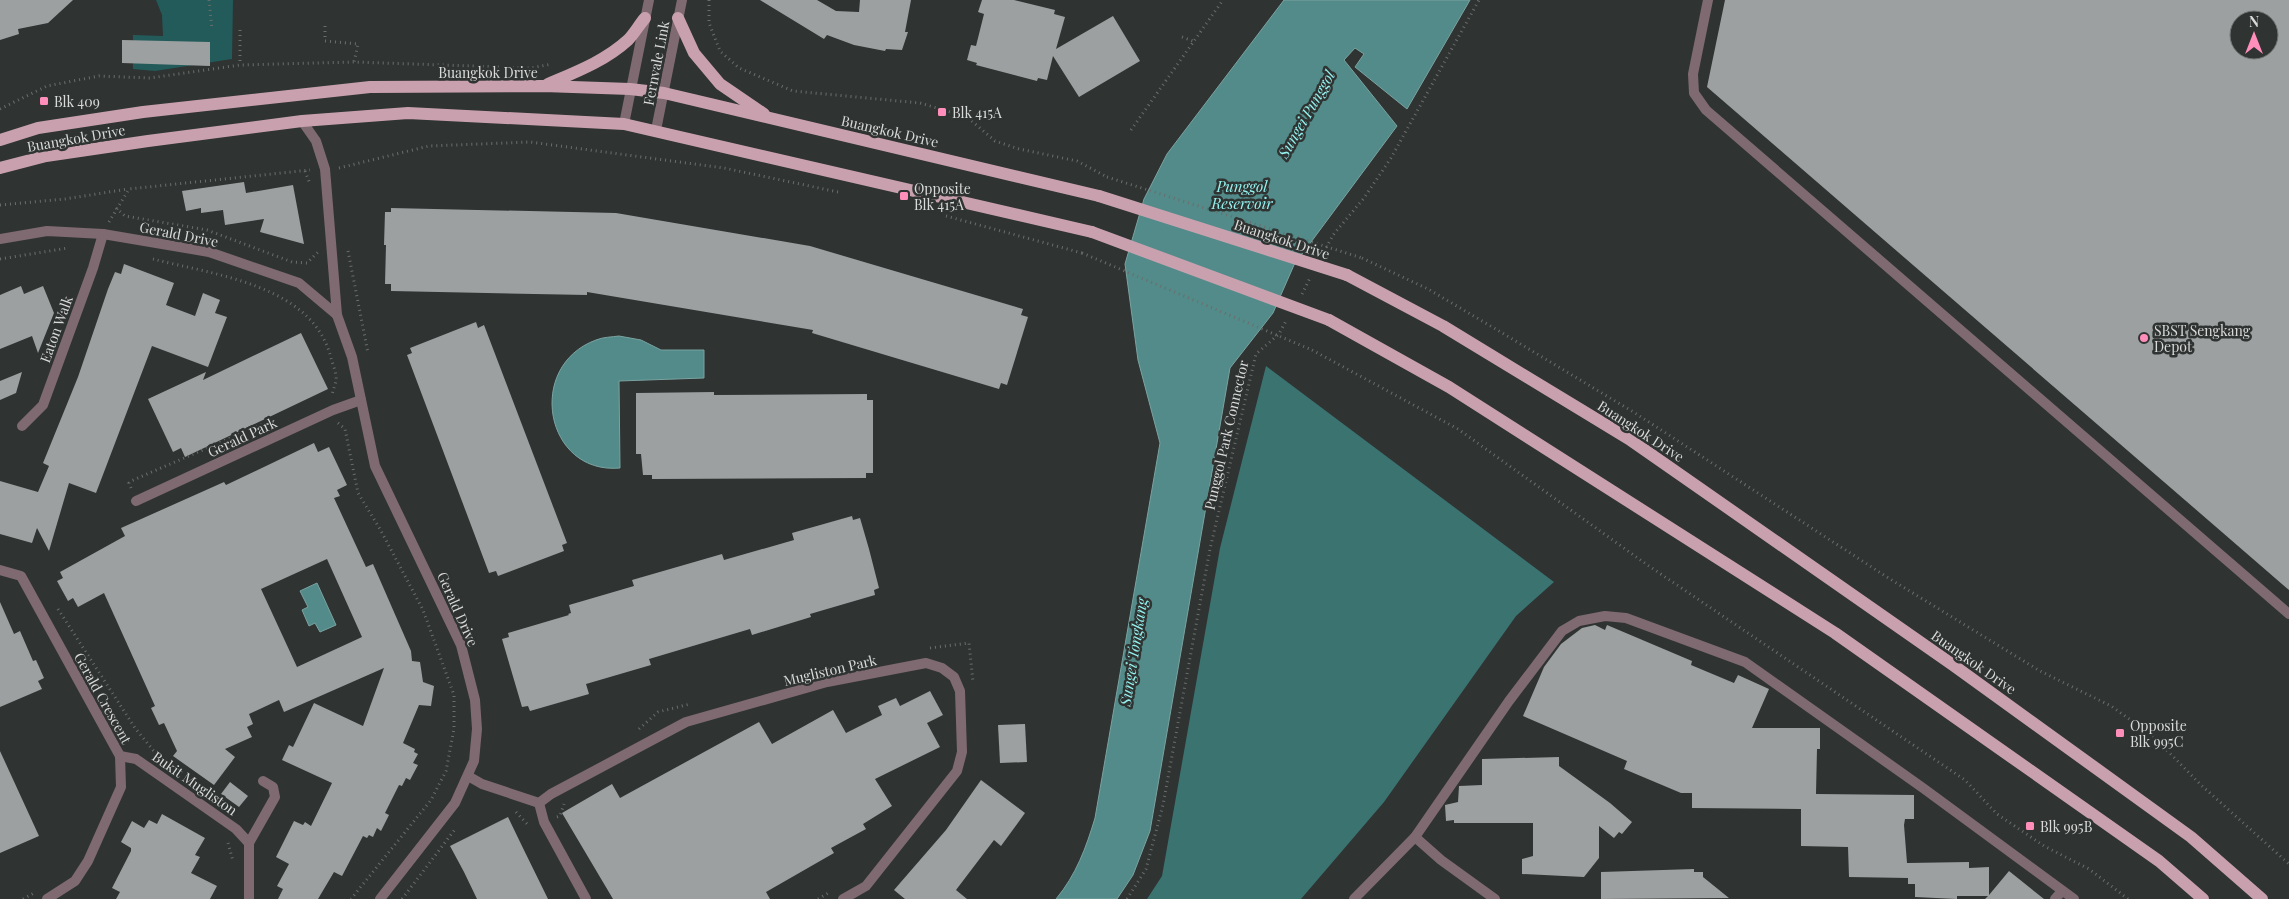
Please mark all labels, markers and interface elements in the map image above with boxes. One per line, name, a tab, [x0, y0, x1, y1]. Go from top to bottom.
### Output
north arrow	[2229, 10, 2279, 60]
text: N	[2249, 12, 2259, 31]
street label: Fernvale Link	[638, 19, 674, 107]
street label: Buangkok Drive	[438, 63, 538, 82]
water label: Sungei Punggol	[1272, 66, 1340, 162]
place label: Blk 409	[54, 92, 100, 111]
marker: Blk 409	[38, 95, 50, 107]
place label: Blk 415A	[952, 103, 1002, 122]
marker: Blk 415A	[936, 106, 948, 118]
street label: Buangkok Drive	[839, 111, 941, 151]
street label: Buangkok Drive	[25, 120, 127, 156]
water label: Punggol Reservoir	[1210, 176, 1273, 213]
place label: Opposite Blk 415A	[914, 179, 971, 214]
marker: Opposite Blk 415A	[898, 190, 910, 202]
street label: Buangkok Drive	[1232, 215, 1332, 263]
street label: Gerald Drive	[138, 217, 220, 251]
street label: Eaton Walk	[35, 293, 77, 365]
place label: SBST Sengkang Depot	[2154, 321, 2251, 356]
marker: SBST Sengkang Depot	[2138, 332, 2150, 344]
street label: Punggol Park Connector	[1200, 358, 1253, 512]
street label: Buangkok Drive	[1594, 396, 1688, 466]
street label: Gerald Park	[204, 413, 280, 461]
street label: Gerald Drive	[433, 569, 483, 649]
water label: Sungei Tongkang	[1114, 595, 1152, 708]
street label: Buangkok Drive	[1928, 626, 2020, 698]
street label: Gerald Crescent	[70, 649, 136, 748]
street label: Mugliston Park	[782, 650, 879, 690]
place label: Opposite Blk 995C	[2130, 716, 2187, 751]
marker: Opposite Blk 995C	[2114, 727, 2126, 739]
street label: Bukit Mugliston	[149, 747, 242, 820]
place label: Blk 995B	[2040, 817, 2093, 836]
marker: Blk 995B	[2024, 820, 2036, 832]

